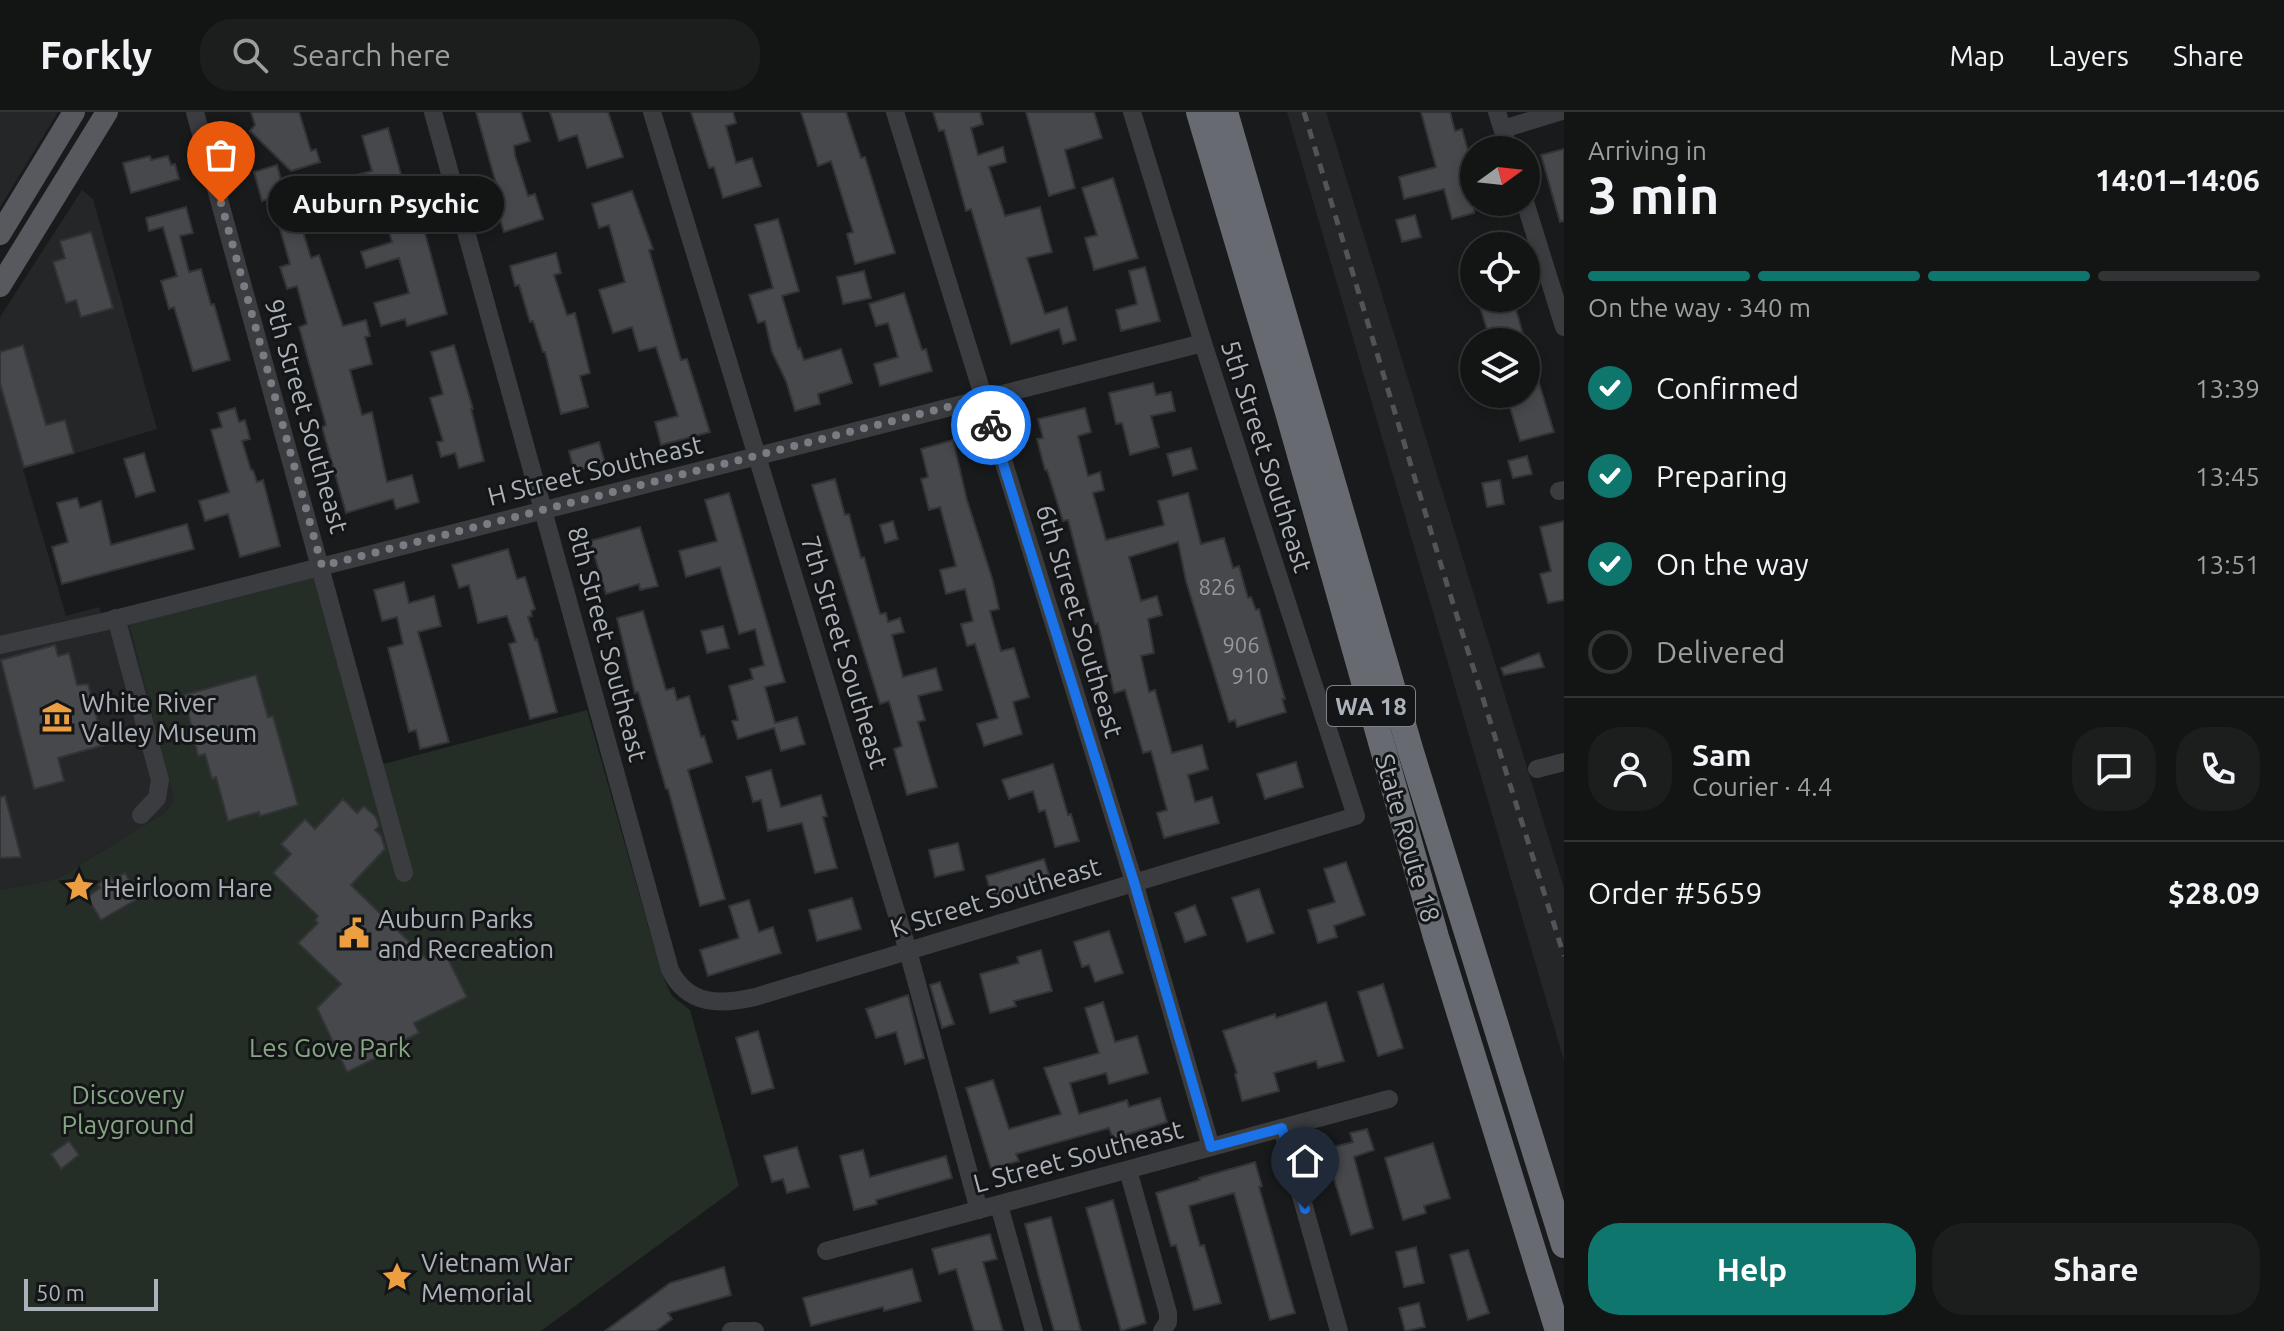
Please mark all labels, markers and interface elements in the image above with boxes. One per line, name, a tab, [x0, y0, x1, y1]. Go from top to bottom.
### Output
search box	[200, 19, 760, 91]
icon: search	[228, 33, 272, 77]
text: Forkly	[40, 34, 152, 76]
text: Search here	[292, 38, 451, 72]
text: Map	[1949, 40, 2005, 71]
text: Layers	[2049, 40, 2129, 71]
text: Share	[2173, 40, 2244, 71]
pin	[187, 121, 255, 203]
icon: bag	[199, 133, 243, 177]
north arrow	[1460, 136, 1540, 216]
map controls	[1460, 136, 1540, 408]
text: Arriving in	[1588, 136, 1707, 165]
text: 14:01–14:06	[2095, 163, 2260, 197]
text: 3 min	[1588, 166, 1719, 224]
callout: Auburn Psychic	[269, 175, 505, 231]
text: Auburn Psychic	[293, 189, 479, 218]
button: locate	[1460, 232, 1540, 312]
text: On the way · 340 m	[1588, 293, 1811, 322]
street label: 9th Street Southeast	[260, 296, 354, 536]
button: layers	[1460, 328, 1540, 408]
street label: 5th Street Southeast	[1216, 336, 1318, 576]
icon: check	[1588, 366, 1632, 410]
text: Confirmed	[1656, 371, 1799, 405]
text: 13:39	[2195, 374, 2260, 403]
courier	[951, 385, 1031, 465]
icon: bike	[969, 403, 1013, 447]
street label: H Street Southeast	[484, 429, 706, 511]
icon: check	[1588, 454, 1632, 498]
text: Preparing	[1656, 459, 1788, 493]
text: 13:45	[2195, 462, 2260, 491]
street label: 6th Street Southeast	[1031, 501, 1129, 741]
street label: 8th Street Southeast	[563, 523, 653, 765]
street label: 7th Street Southeast	[796, 532, 894, 772]
icon: check	[1588, 542, 1632, 586]
text: On the way	[1656, 547, 1809, 581]
text: 13:51	[2195, 550, 2260, 579]
house number: 826	[1198, 574, 1236, 599]
house number: 906	[1222, 632, 1260, 657]
text: Delivered	[1656, 635, 1785, 669]
house number: 910	[1231, 663, 1269, 688]
road number: WA 18	[1327, 686, 1415, 726]
place label: White River Valley Museum	[81, 688, 257, 747]
museum icon: White River Valley Museum	[40, 700, 74, 734]
button: person	[1588, 727, 1672, 811]
button: chat	[2072, 727, 2156, 811]
button: phone	[2176, 727, 2260, 811]
text: Sam	[1692, 738, 1751, 772]
street label: State Route 18	[1370, 751, 1446, 925]
text: Courier · 4.4	[1692, 772, 1832, 801]
street label: K Street Southeast	[886, 851, 1104, 943]
place icon: Heirloom Hare	[62, 870, 96, 904]
place label: Heirloom Hare	[103, 873, 273, 902]
text: Order #5659	[1588, 876, 1762, 910]
text: $28.09	[2168, 876, 2260, 910]
place label: Auburn Parks and Recreation	[378, 904, 554, 963]
public building icon: Auburn Parks and Recreation	[337, 916, 371, 950]
park label: Les Gove Park	[249, 1033, 411, 1062]
park label: Discovery Playground	[61, 1080, 195, 1139]
street label: L Street Southeast	[970, 1114, 1186, 1198]
pin	[1271, 1127, 1339, 1209]
icon: home	[1283, 1139, 1327, 1183]
button: Help	[1588, 1223, 1916, 1315]
button: Share	[1932, 1223, 2260, 1315]
place label: Vietnam War Memorial	[421, 1248, 573, 1307]
place icon: Vietnam War Memorial	[380, 1260, 414, 1294]
scale bar	[24, 1275, 158, 1311]
text: 50 m	[36, 1280, 85, 1305]

